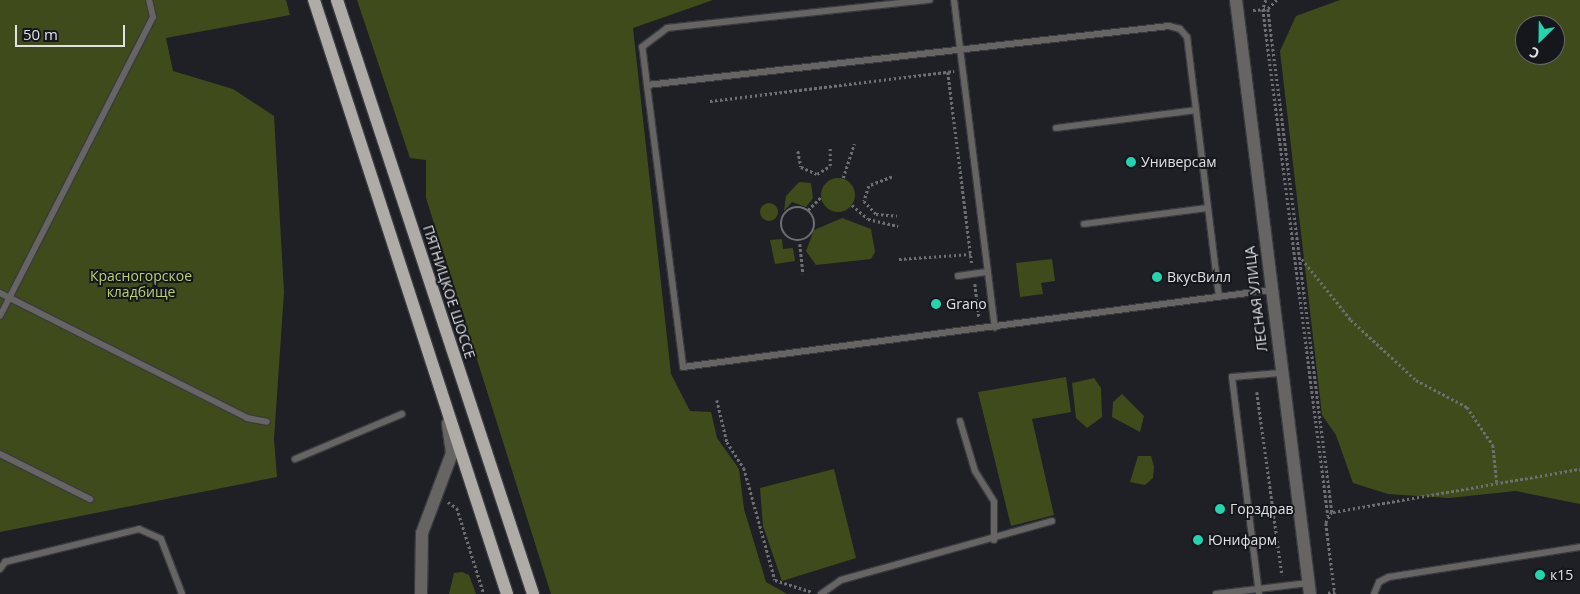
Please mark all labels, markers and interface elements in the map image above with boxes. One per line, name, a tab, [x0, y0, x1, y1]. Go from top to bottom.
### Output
scale bar	[18, 15, 128, 47]
north arrow	[1515, 15, 1565, 65]
text: 50 m	[23, 24, 58, 44]
text: С	[1527, 43, 1542, 64]
place label: Универсам	[1141, 154, 1217, 170]
marker: Универсам	[1125, 156, 1137, 168]
street label: ПЯТНИЦКОЕ ШОССЕ	[419, 223, 479, 361]
street label: ЛЕСНАЯ УЛИЦА	[1241, 245, 1271, 353]
park label: Красногорское кладбище	[90, 268, 192, 300]
place label: ВкусВилл	[1167, 269, 1231, 285]
marker: ВкусВилл	[1151, 271, 1163, 283]
place label: Grano	[946, 296, 987, 312]
marker: Grano	[930, 298, 942, 310]
place label: Горздрав	[1230, 501, 1293, 517]
marker: Горздрав	[1214, 503, 1226, 515]
place label: Юнифарм	[1208, 532, 1277, 548]
marker: Юнифарм	[1192, 534, 1204, 546]
place label: к15	[1550, 567, 1573, 583]
marker: к15	[1534, 569, 1546, 581]

